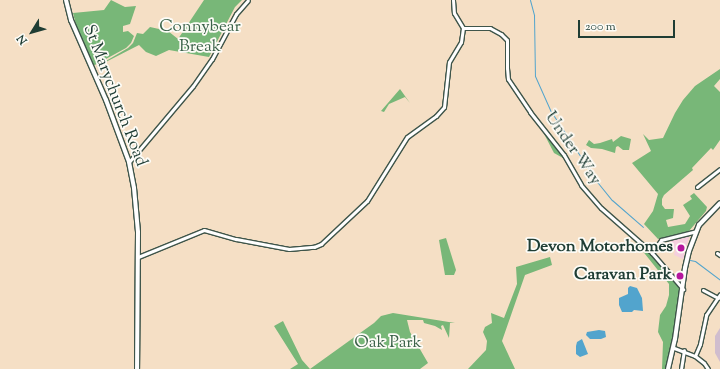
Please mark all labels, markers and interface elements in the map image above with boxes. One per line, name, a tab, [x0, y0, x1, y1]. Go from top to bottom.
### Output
north arrow	[12, 12, 52, 52]
scale bar	[580, 12, 677, 38]
park label: Connybear Break	[159, 18, 241, 58]
text: 200 m	[585, 18, 616, 36]
street label: St Marychurch Road	[78, 22, 150, 170]
text: N	[13, 31, 31, 48]
street label: Under Way	[539, 108, 605, 190]
place label: Devon Motorhomes	[527, 238, 673, 258]
marker: Devon Motorhomes	[676, 243, 686, 253]
place label: Caravan Park	[574, 266, 672, 286]
marker: Caravan Park	[675, 271, 685, 281]
park label: Oak Park	[354, 334, 422, 354]

